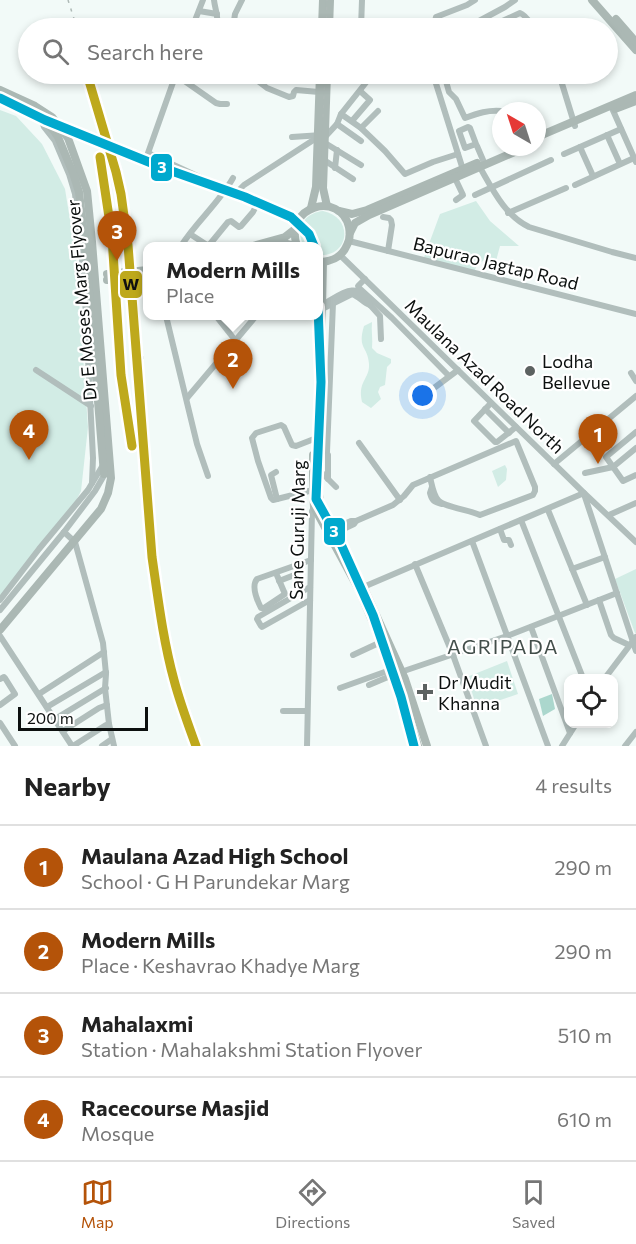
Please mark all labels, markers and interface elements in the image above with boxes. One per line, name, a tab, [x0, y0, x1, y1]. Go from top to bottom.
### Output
search box	[18, 18, 618, 84]
icon: search	[39, 35, 72, 68]
text: Search here	[87, 38, 203, 65]
north arrow	[492, 102, 546, 156]
line badge: 3	[150, 153, 173, 182]
text: 3	[157, 157, 167, 176]
street label: Dr E Moses Marg Flyover	[61, 198, 101, 402]
pin: 3	[98, 212, 136, 261]
street label: Bapurao Jagtap Road	[411, 232, 581, 294]
popup	[143, 242, 323, 320]
text: Modern Mills	[166, 256, 300, 283]
line badge: W	[119, 270, 143, 299]
text: W	[123, 274, 140, 293]
text: Place	[166, 283, 214, 307]
street label: Maulana Azad Road North	[401, 294, 569, 458]
pin: 2	[214, 340, 252, 389]
place label: Lodha Bellevue	[542, 350, 610, 393]
marker: Lodha Bellevue	[523, 364, 537, 378]
your location	[408, 381, 437, 410]
pin: 4	[9, 410, 48, 460]
pin: 1	[578, 414, 618, 464]
street label: Sane Guruji Marg	[285, 460, 309, 600]
line badge: 3	[323, 517, 346, 546]
text: 3	[329, 521, 339, 540]
district label: AGRIPADA	[447, 634, 559, 658]
place label: Dr Mudit Khanna	[438, 671, 512, 714]
map controls	[564, 674, 618, 728]
button: locate	[564, 674, 618, 728]
marker: Dr Mudit Khanna	[416, 683, 434, 701]
scale bar	[18, 704, 148, 732]
text: 200 m	[27, 708, 74, 727]
text: Nearby	[24, 770, 111, 801]
text: 4 results	[535, 773, 612, 797]
text: Maulana Azad High School	[81, 842, 349, 869]
text: 1	[39, 855, 48, 879]
text: 290 m	[554, 855, 612, 879]
text: School · G H Parundekar Marg	[81, 869, 350, 893]
text: Modern Mills	[81, 926, 215, 953]
text: 2	[38, 939, 49, 963]
text: 290 m	[554, 939, 612, 963]
text: Place · Keshavrao Khadye Marg	[81, 953, 360, 977]
text: Mahalaxmi	[81, 1010, 193, 1037]
text: 3	[38, 1023, 49, 1047]
text: 510 m	[558, 1023, 612, 1047]
text: Station · Mahalakshmi Station Flyover	[81, 1037, 422, 1061]
text: Racecourse Masjid	[81, 1094, 269, 1121]
text: 4	[37, 1107, 50, 1131]
text: 610 m	[557, 1107, 612, 1131]
text: Mosque	[81, 1121, 154, 1145]
tab: Map	[81, 1176, 114, 1231]
tab: Directions	[275, 1176, 350, 1231]
tab: Saved	[512, 1176, 555, 1231]

